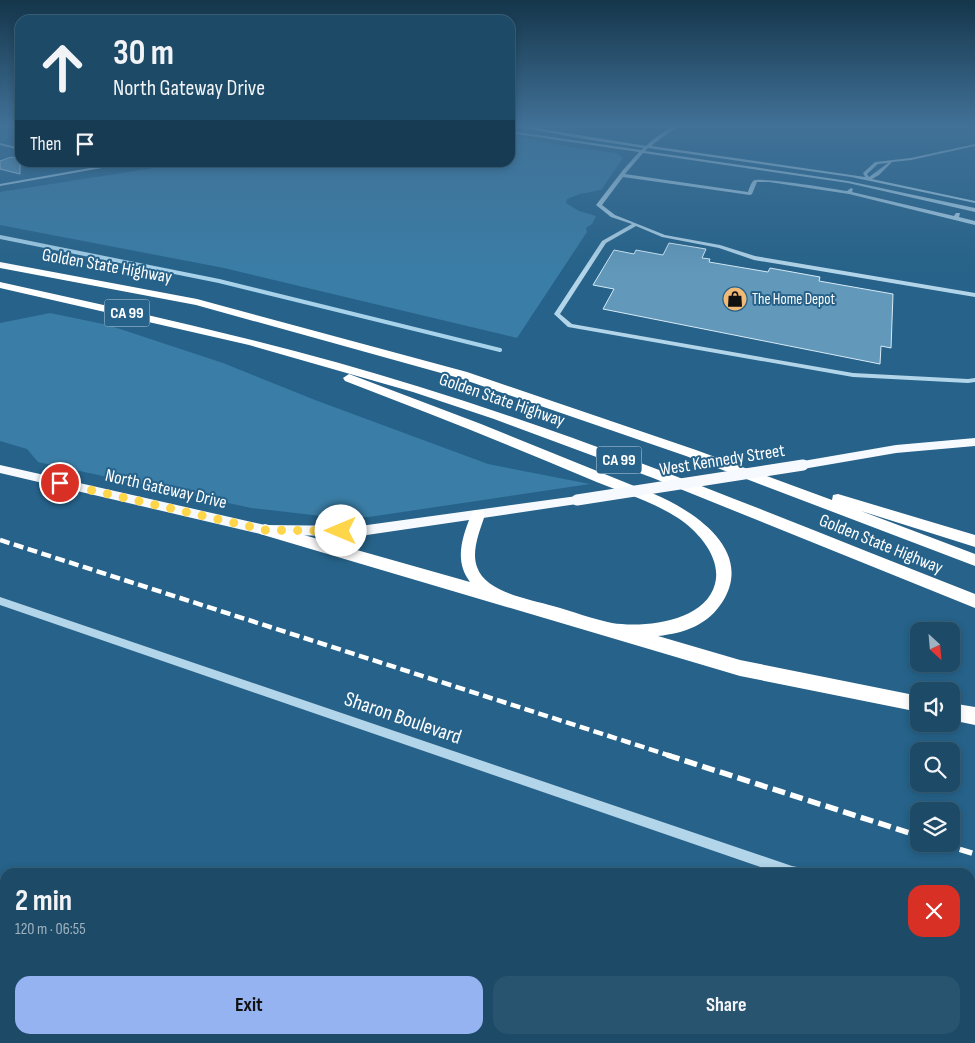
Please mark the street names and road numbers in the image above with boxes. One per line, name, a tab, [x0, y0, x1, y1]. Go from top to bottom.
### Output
street label: Golden State Highway	[40, 244, 174, 288]
road number: CA 99	[104, 300, 150, 326]
street label: Golden State Highway	[436, 369, 568, 431]
street label: West Kennedy Street	[658, 440, 787, 480]
road number: CA 99	[596, 446, 642, 474]
street label: North Gateway Drive	[103, 465, 229, 513]
street label: Golden State Highway	[816, 510, 946, 578]
street label: Sharon Boulevard	[341, 686, 465, 750]

